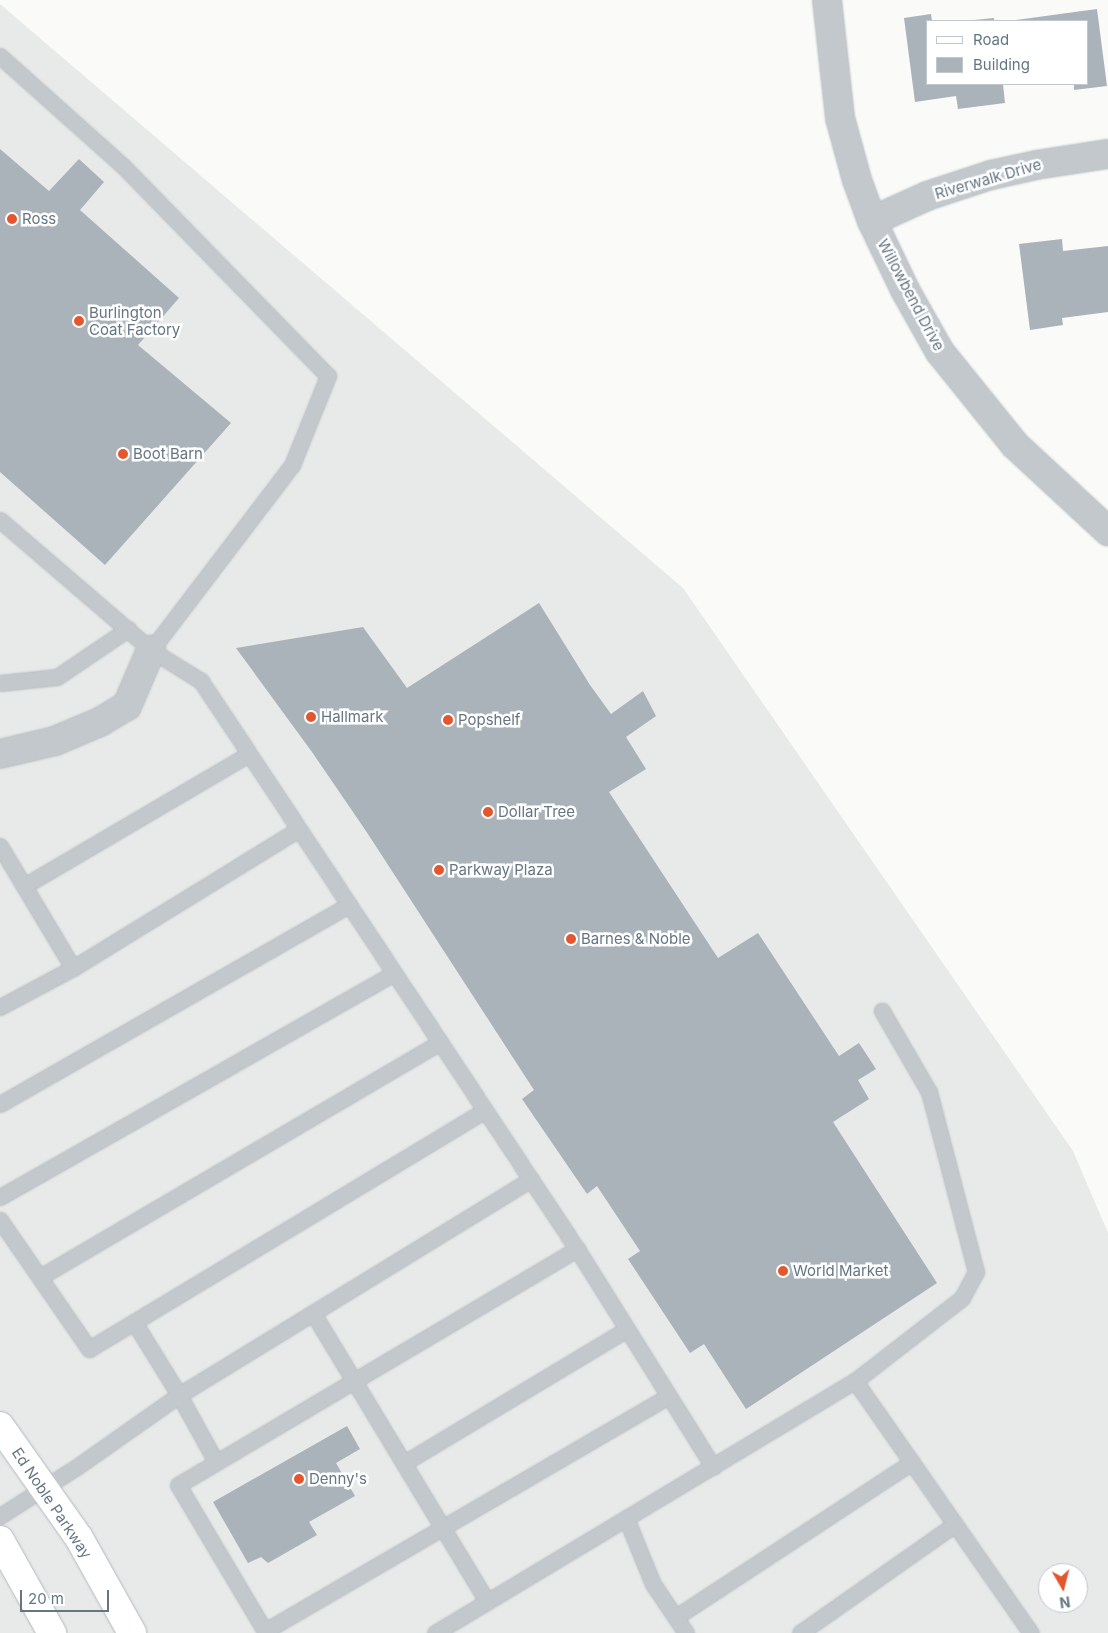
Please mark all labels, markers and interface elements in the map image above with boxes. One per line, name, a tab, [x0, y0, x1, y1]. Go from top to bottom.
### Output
legend	[926, 20, 1088, 85]
text: Road	[973, 30, 1009, 49]
text: Building	[973, 55, 1030, 74]
street label: Riverwalk Drive	[933, 155, 1043, 203]
place label: Ross	[22, 210, 56, 228]
marker: Ross	[6, 213, 18, 225]
street label: Willowbend Drive	[874, 236, 948, 354]
place label: Burlington Coat Factory	[89, 303, 180, 338]
marker: Burlington Coat Factory	[73, 315, 85, 327]
place label: Boot Barn	[133, 445, 203, 463]
marker: Boot Barn	[117, 448, 129, 460]
place label: Hallmark	[321, 708, 384, 726]
marker: Hallmark	[305, 711, 317, 723]
place label: Popshelf	[458, 711, 520, 729]
marker: Popshelf	[442, 714, 454, 726]
place label: Dollar Tree	[498, 803, 575, 821]
marker: Dollar Tree	[482, 806, 494, 818]
place label: Parkway Plaza	[449, 861, 553, 879]
marker: Parkway Plaza	[433, 864, 445, 876]
place label: Barnes & Noble	[581, 930, 691, 948]
marker: Barnes & Noble	[565, 933, 577, 945]
place label: World Market	[793, 1262, 888, 1280]
marker: World Market	[777, 1265, 789, 1277]
street label: Ed Noble Parkway	[8, 1444, 96, 1562]
place label: Denny's	[309, 1470, 367, 1488]
marker: Denny's	[293, 1473, 305, 1485]
north arrow	[1038, 1563, 1088, 1613]
scale bar	[22, 1580, 111, 1612]
text: 20 m	[28, 1589, 64, 1608]
text: N	[1059, 1593, 1071, 1612]

